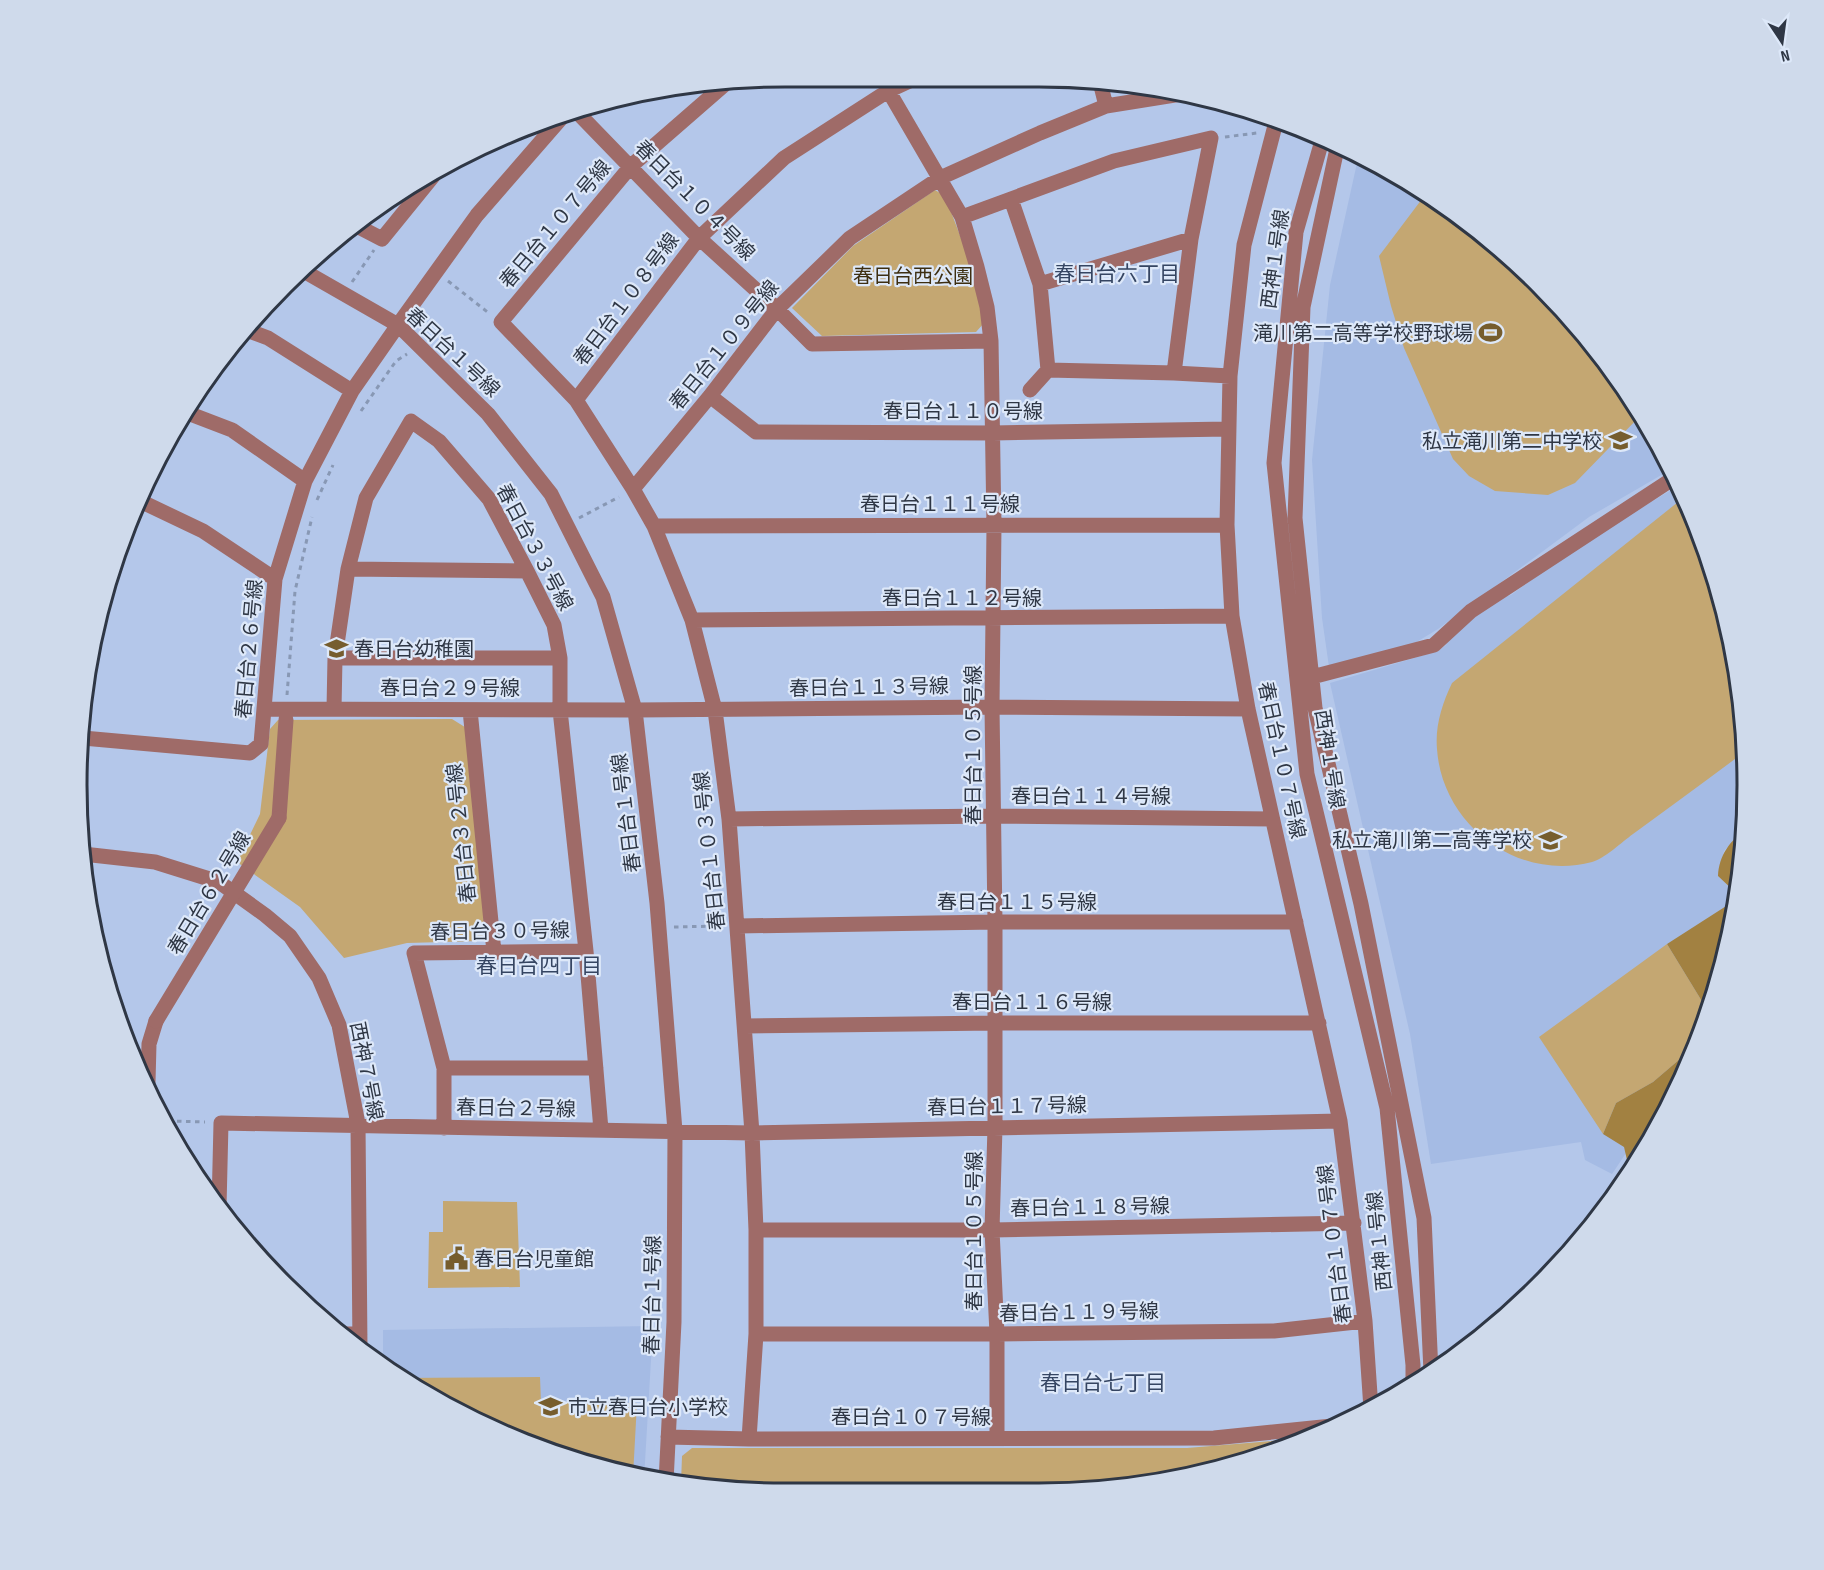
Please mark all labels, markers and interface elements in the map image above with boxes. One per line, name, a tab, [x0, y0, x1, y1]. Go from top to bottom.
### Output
north arrow	[1752, 12, 1812, 72]
text: N	[1779, 45, 1791, 65]
street label: 春日台１０４号線	[629, 136, 759, 266]
street label: 春日台１０７号線	[495, 156, 616, 294]
street label: 西神１号線	[1257, 208, 1295, 310]
street label: 春日台１０８号線	[569, 228, 685, 371]
district label: 春日台六丁目	[1054, 262, 1180, 287]
park label: 春日台西公園	[853, 265, 973, 289]
street label: 春日台１０９号線	[665, 276, 784, 415]
street label: 春日台１号線	[400, 303, 504, 402]
sports icon: 滝川第二高等学校野球場	[1478, 320, 1504, 346]
place label: 滝川第二高等学校野球場	[1253, 322, 1473, 346]
street label: 春日台１１０号線	[883, 400, 1043, 424]
school or university icon: 私立滝川第二中学校	[1607, 428, 1633, 454]
place label: 私立滝川第二中学校	[1422, 430, 1602, 454]
street label: 春日台３３号線	[491, 480, 578, 615]
street label: 春日台１１１号線	[860, 493, 1020, 517]
street label: 春日台２６号線	[232, 578, 268, 720]
street label: 春日台１１２号線	[882, 587, 1042, 611]
school or university icon: 春日台幼稚園	[323, 636, 349, 662]
place label: 春日台幼稚園	[354, 638, 474, 662]
street label: 春日台１０５号線	[962, 665, 986, 825]
street label: 春日台１１３号線	[789, 675, 949, 701]
street label: 春日台２９号線	[380, 677, 520, 701]
street label: 春日台１０７号線	[1253, 679, 1309, 841]
street label: 西神１号線	[1309, 708, 1349, 810]
street label: 春日台１号線	[608, 752, 646, 874]
street label: 春日台３２号線	[443, 762, 481, 904]
street label: 春日台１０３号線	[690, 770, 730, 932]
street label: 春日台１１４号線	[1011, 785, 1171, 809]
street label: 春日台６２号線	[164, 827, 256, 960]
school or university icon: 私立滝川第二高等学校	[1537, 827, 1563, 853]
place label: 私立滝川第二高等学校	[1332, 829, 1532, 853]
street label: 春日台１１５号線	[937, 891, 1097, 915]
street label: 春日台３０号線	[430, 919, 570, 945]
district label: 春日台四丁目	[476, 954, 602, 979]
street label: 春日台１１６号線	[952, 991, 1112, 1015]
street label: 西神７号線	[345, 1020, 387, 1123]
street label: 春日台１１７号線	[927, 1094, 1087, 1120]
street label: 春日台２号線	[456, 1096, 576, 1122]
street label: 春日台１０５号線	[963, 1151, 987, 1311]
street label: 春日台１０７号線	[1313, 1163, 1357, 1325]
street label: 西神１号線	[1363, 1190, 1397, 1292]
street label: 春日台１１８号線	[1010, 1195, 1170, 1221]
street label: 春日台１号線	[640, 1235, 666, 1355]
public building icon: 春日台児童館	[443, 1246, 469, 1272]
place label: 春日台児童館	[474, 1248, 594, 1272]
street label: 春日台１１９号線	[999, 1300, 1159, 1326]
district label: 春日台七丁目	[1040, 1371, 1166, 1396]
school or university icon: 市立春日台小学校	[537, 1394, 563, 1420]
place label: 市立春日台小学校	[568, 1396, 728, 1420]
street label: 春日台１０７号線	[831, 1406, 991, 1430]

